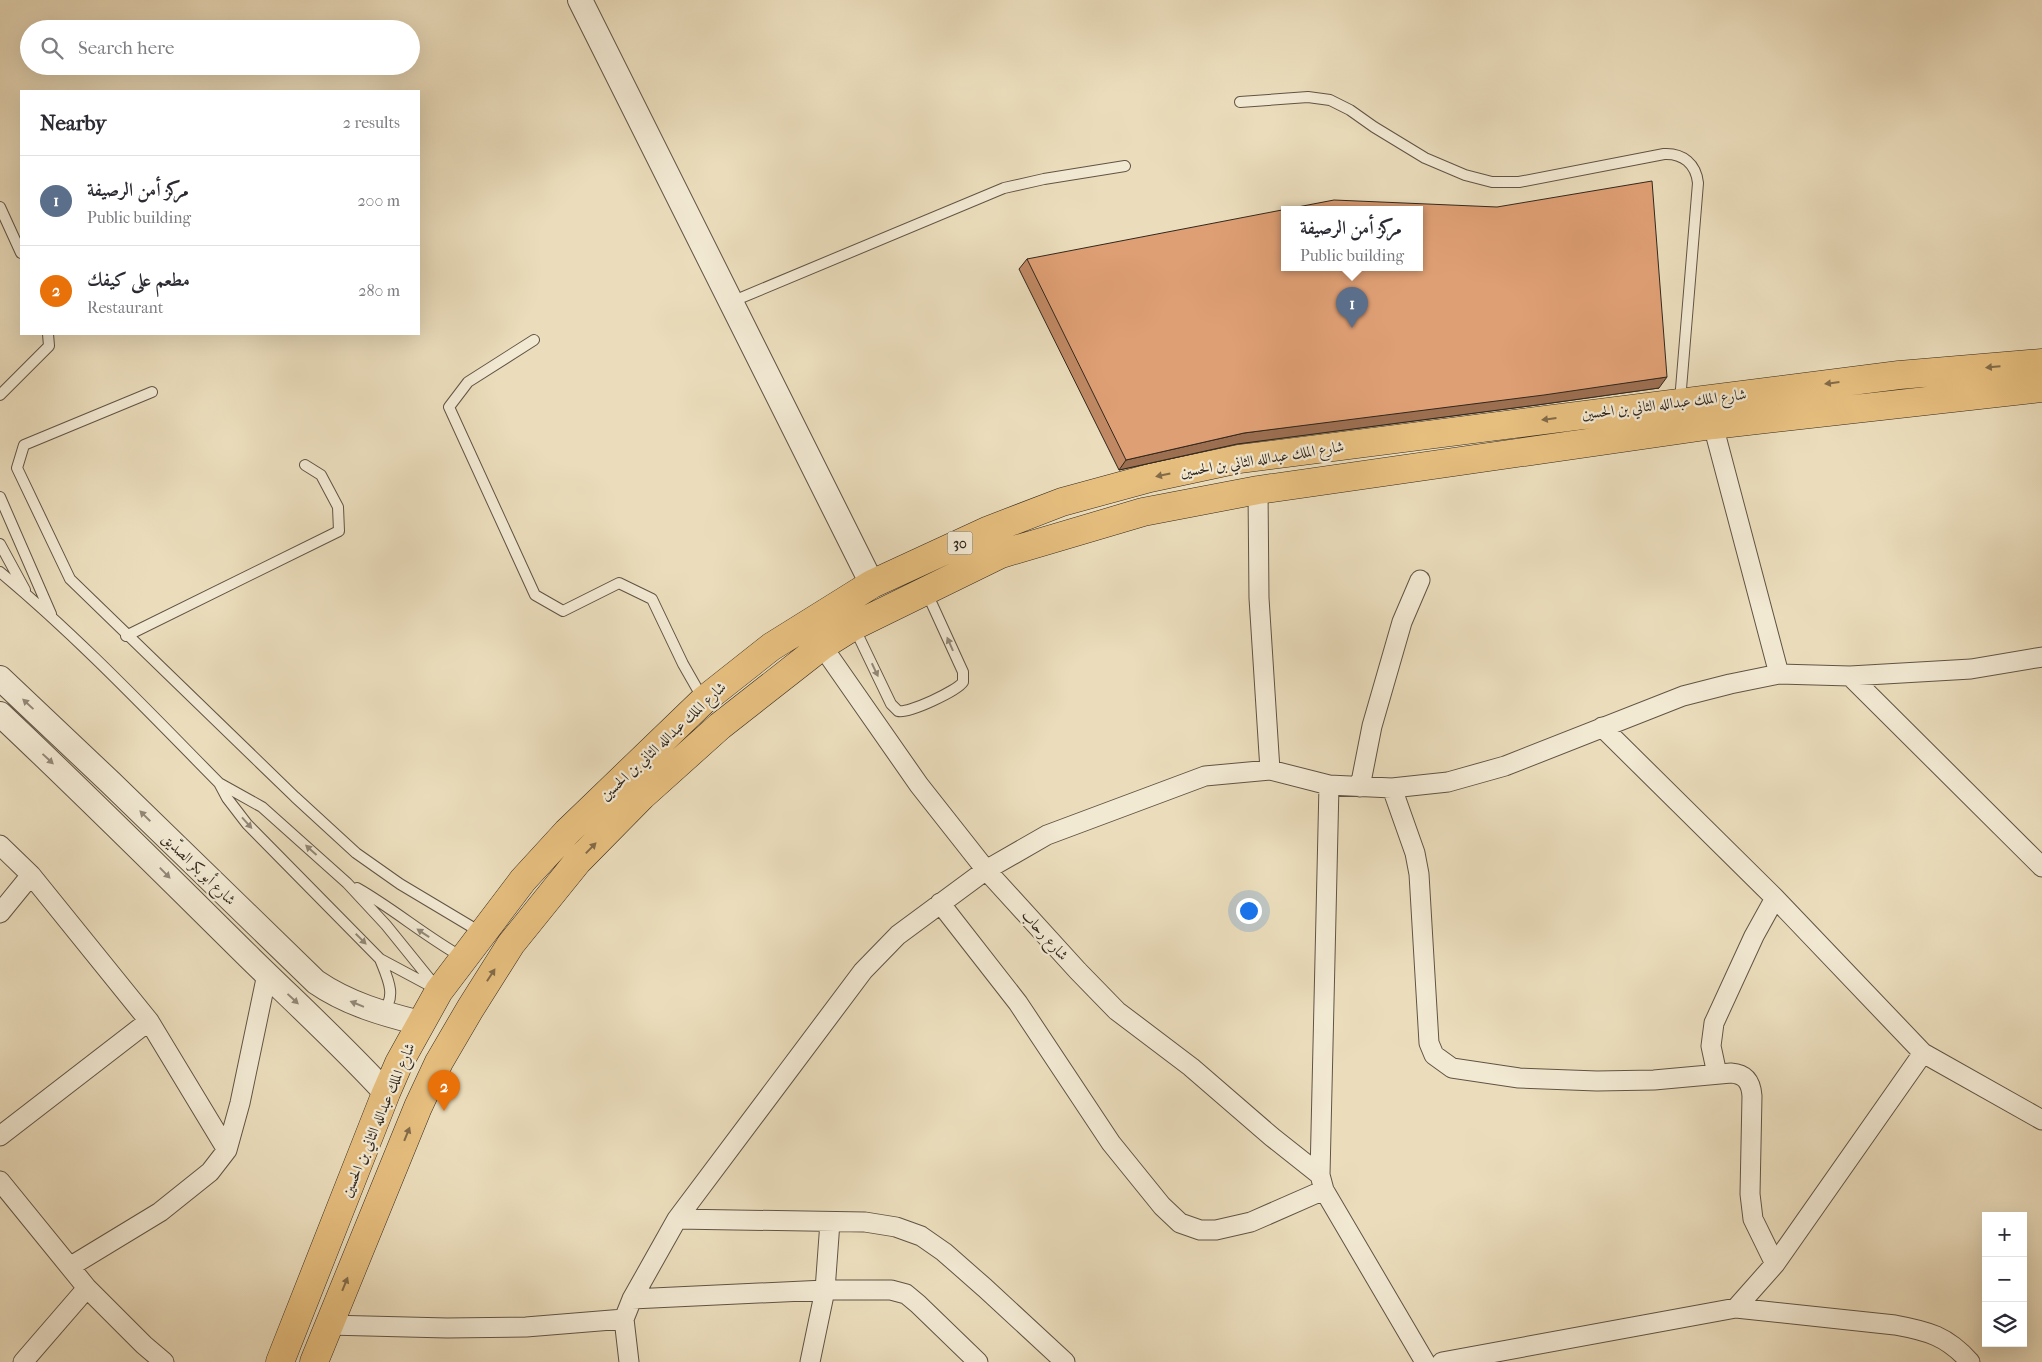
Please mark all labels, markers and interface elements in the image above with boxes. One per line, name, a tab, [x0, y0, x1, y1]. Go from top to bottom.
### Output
search box	[20, 20, 420, 75]
icon: search	[38, 34, 66, 62]
text: Search here	[78, 37, 174, 59]
text: Nearby	[40, 111, 106, 135]
text: 2 results	[343, 113, 400, 132]
text: مركز أمن الرصيفة	[87, 179, 189, 201]
text: 1	[53, 191, 59, 210]
text: 200 m	[357, 191, 400, 210]
popup	[1281, 206, 1423, 271]
text: Public building	[87, 208, 191, 227]
text: مركز أمن الرصيفة	[1300, 217, 1402, 239]
text: Public building	[1300, 246, 1404, 265]
text: مطعم على كيفك	[87, 269, 190, 291]
text: 2	[52, 281, 60, 300]
text: 280 m	[358, 281, 400, 300]
pin: 1	[1336, 287, 1368, 328]
text: Restaurant	[87, 298, 163, 317]
one-way arrow	[1985, 364, 2001, 372]
one-way arrow	[1823, 379, 1839, 387]
street label: شارع الملك عبدالله الثاني بن الحسين	[1581, 385, 1748, 427]
one-way arrow	[1541, 415, 1557, 423]
street label: شارع الملك عبدالله الثاني بن الحسين	[1179, 437, 1346, 485]
one-way arrow	[1156, 471, 1171, 479]
road number: 30	[948, 532, 972, 554]
one-way arrow	[945, 637, 953, 651]
one-way arrow	[871, 663, 879, 677]
street label: شارع الملك عبدالله الثاني بن الحسين	[596, 678, 733, 807]
one-way arrow	[22, 698, 34, 710]
one-way arrow	[42, 753, 54, 765]
one-way arrow	[140, 810, 152, 822]
one-way arrow	[241, 817, 253, 829]
street label: شارع أبو بكر الصدّيق	[156, 828, 241, 912]
one-way arrow	[585, 842, 597, 854]
one-way arrow	[305, 844, 317, 856]
one-way arrow	[159, 866, 171, 878]
your location	[1236, 898, 1262, 924]
street label: شارع رحاب	[1015, 906, 1072, 967]
one-way arrow	[416, 928, 429, 938]
one-way arrow	[355, 933, 367, 945]
one-way arrow	[487, 969, 496, 982]
one-way arrow	[286, 993, 298, 1005]
one-way arrow	[350, 1000, 364, 1008]
street label: شارع الملك عبدالله الثاني بن الحسين	[337, 1040, 422, 1201]
pin: 2	[428, 1070, 460, 1111]
one-way arrow	[403, 1127, 411, 1141]
map controls	[1982, 1212, 2027, 1347]
button: +	[1982, 1212, 2027, 1257]
button: −	[1982, 1257, 2027, 1302]
one-way arrow	[341, 1277, 349, 1291]
button: layers	[1982, 1302, 2027, 1347]

